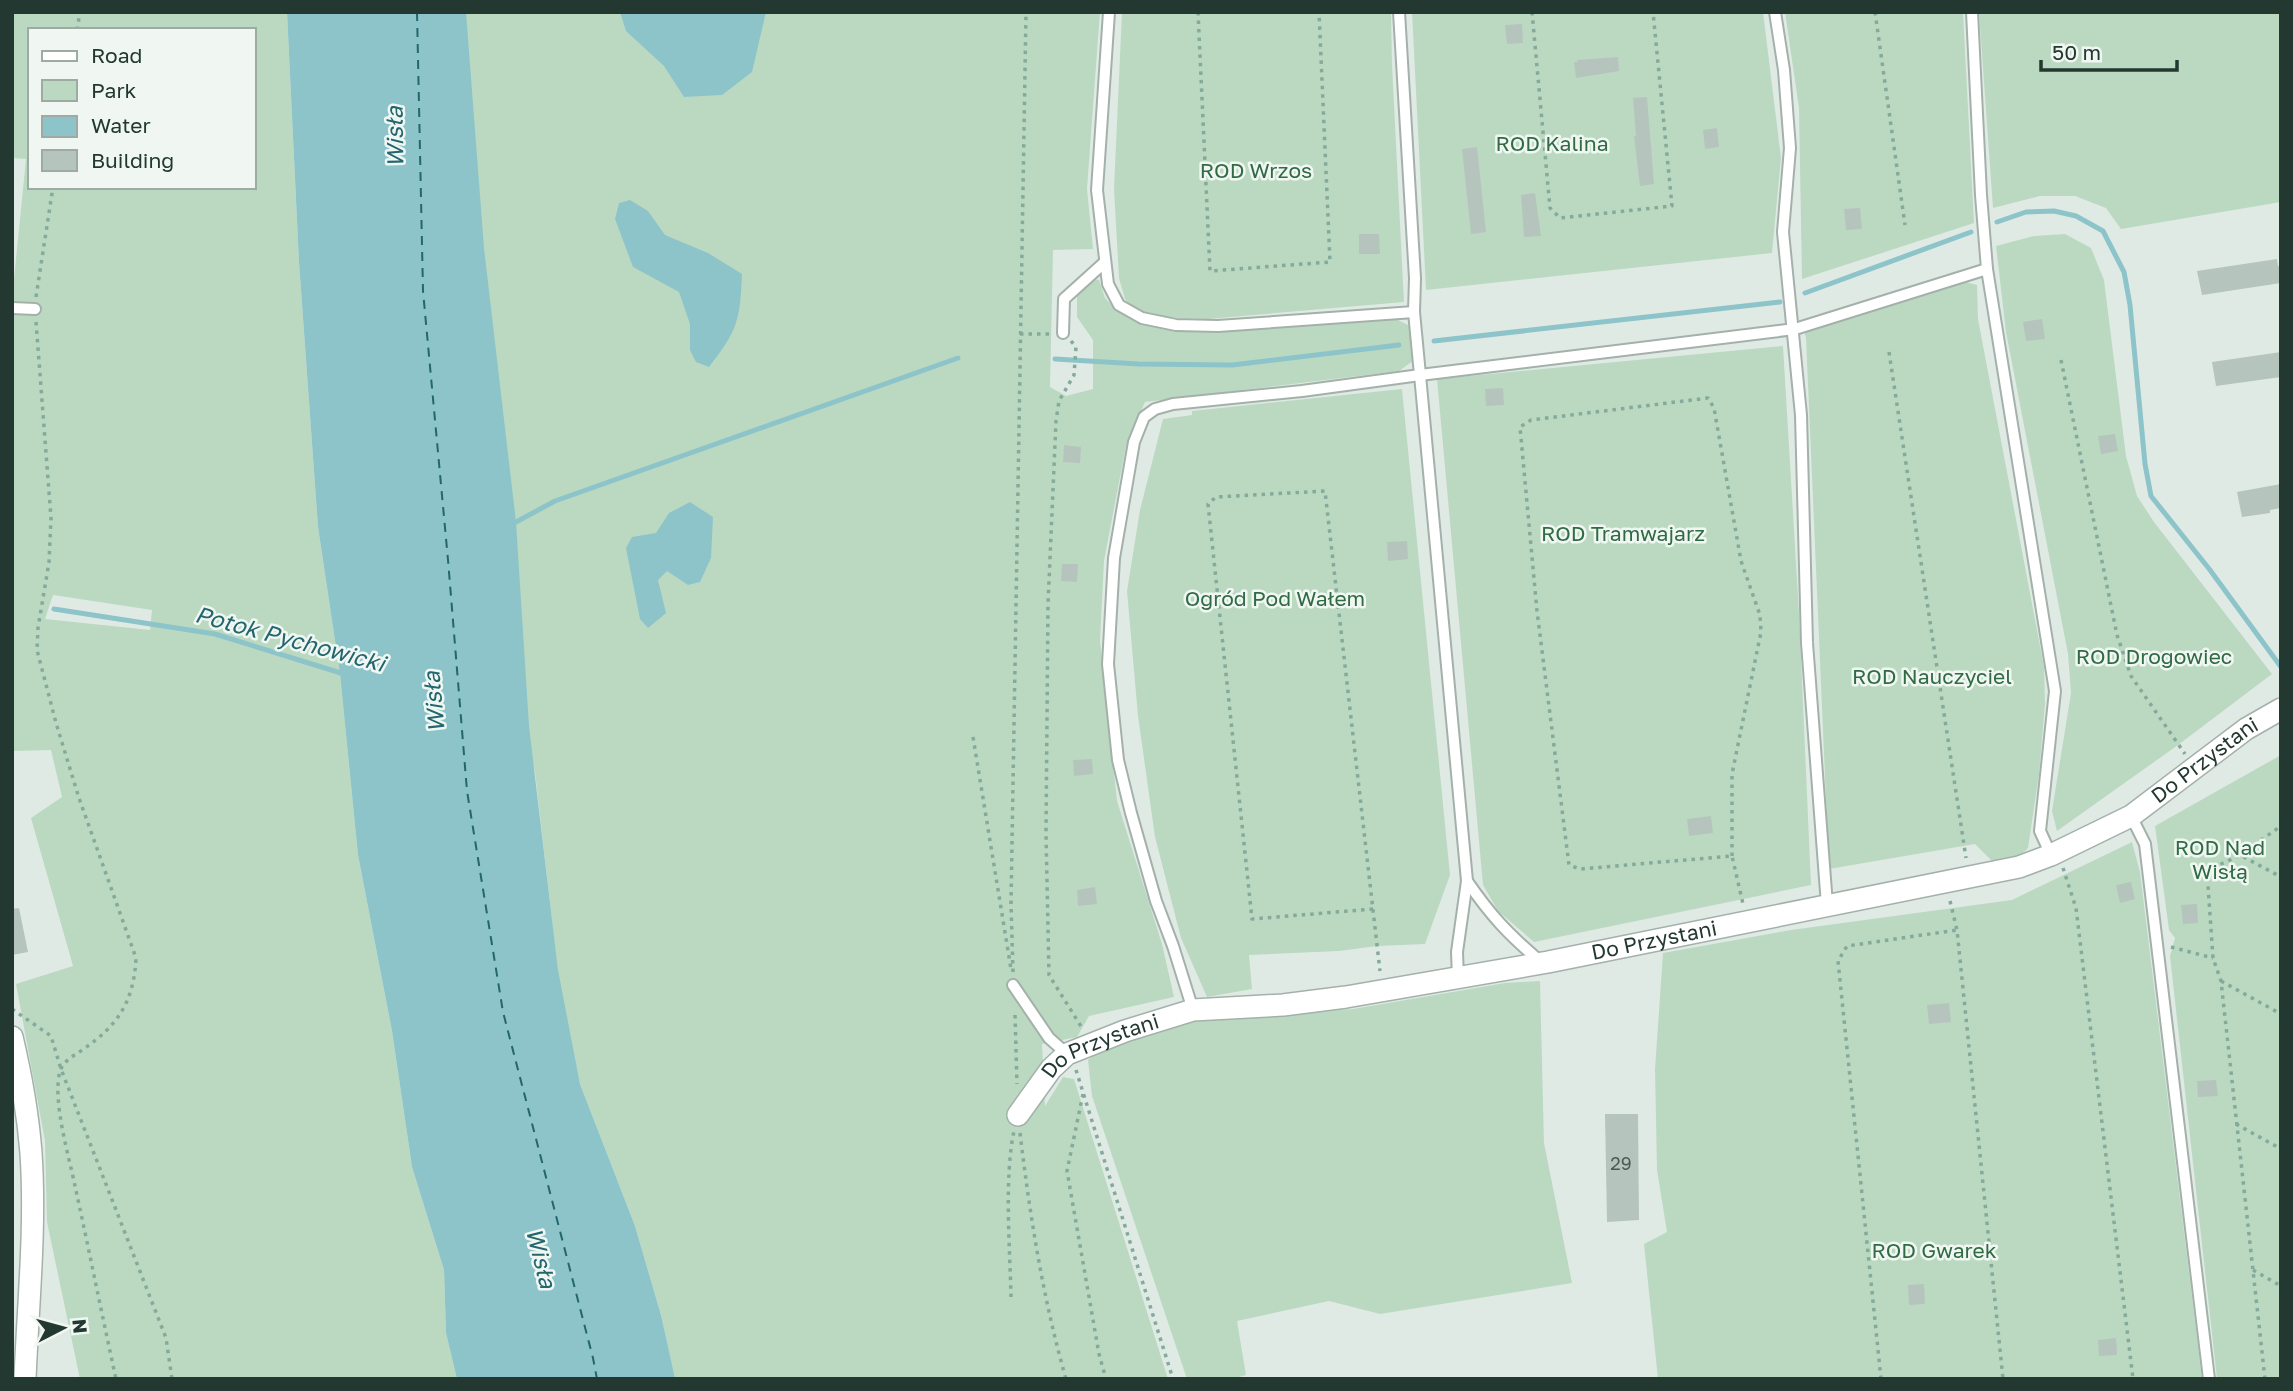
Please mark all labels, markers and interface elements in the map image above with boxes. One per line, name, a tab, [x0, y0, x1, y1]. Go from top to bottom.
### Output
legend	[28, 28, 256, 189]
scale bar	[2041, 28, 2178, 72]
text: 50 m	[2052, 39, 2101, 65]
text: Road	[91, 42, 142, 68]
text: Park	[91, 77, 137, 103]
water label: Wisła	[379, 105, 409, 168]
text: Water	[91, 112, 151, 138]
park label: ROD Kalina	[1495, 130, 1609, 156]
text: Building	[91, 147, 174, 173]
park label: ROD Wrzos	[1200, 157, 1312, 183]
park label: ROD Tramwajarz	[1541, 520, 1705, 546]
park label: Ogród Pod Wałem	[1185, 585, 1365, 611]
water label: Potok Pychowicki	[192, 599, 391, 678]
park label: ROD Drogowiec	[2076, 643, 2232, 669]
park label: ROD Nauczyciel	[1852, 663, 2012, 689]
water label: Wisła	[416, 669, 450, 734]
street label: Do Przystani	[2146, 711, 2262, 808]
park label: ROD Nad Wisłą	[2175, 834, 2265, 884]
street label: Do Przystani	[1589, 914, 1719, 965]
street label: Do Przystani	[1035, 1007, 1162, 1083]
house number: 29	[1610, 1152, 1632, 1174]
water label: Wisła	[521, 1225, 563, 1292]
park label: ROD Gwarek	[1871, 1237, 1997, 1263]
north arrow	[28, 1293, 98, 1363]
text: N	[68, 1318, 93, 1335]

